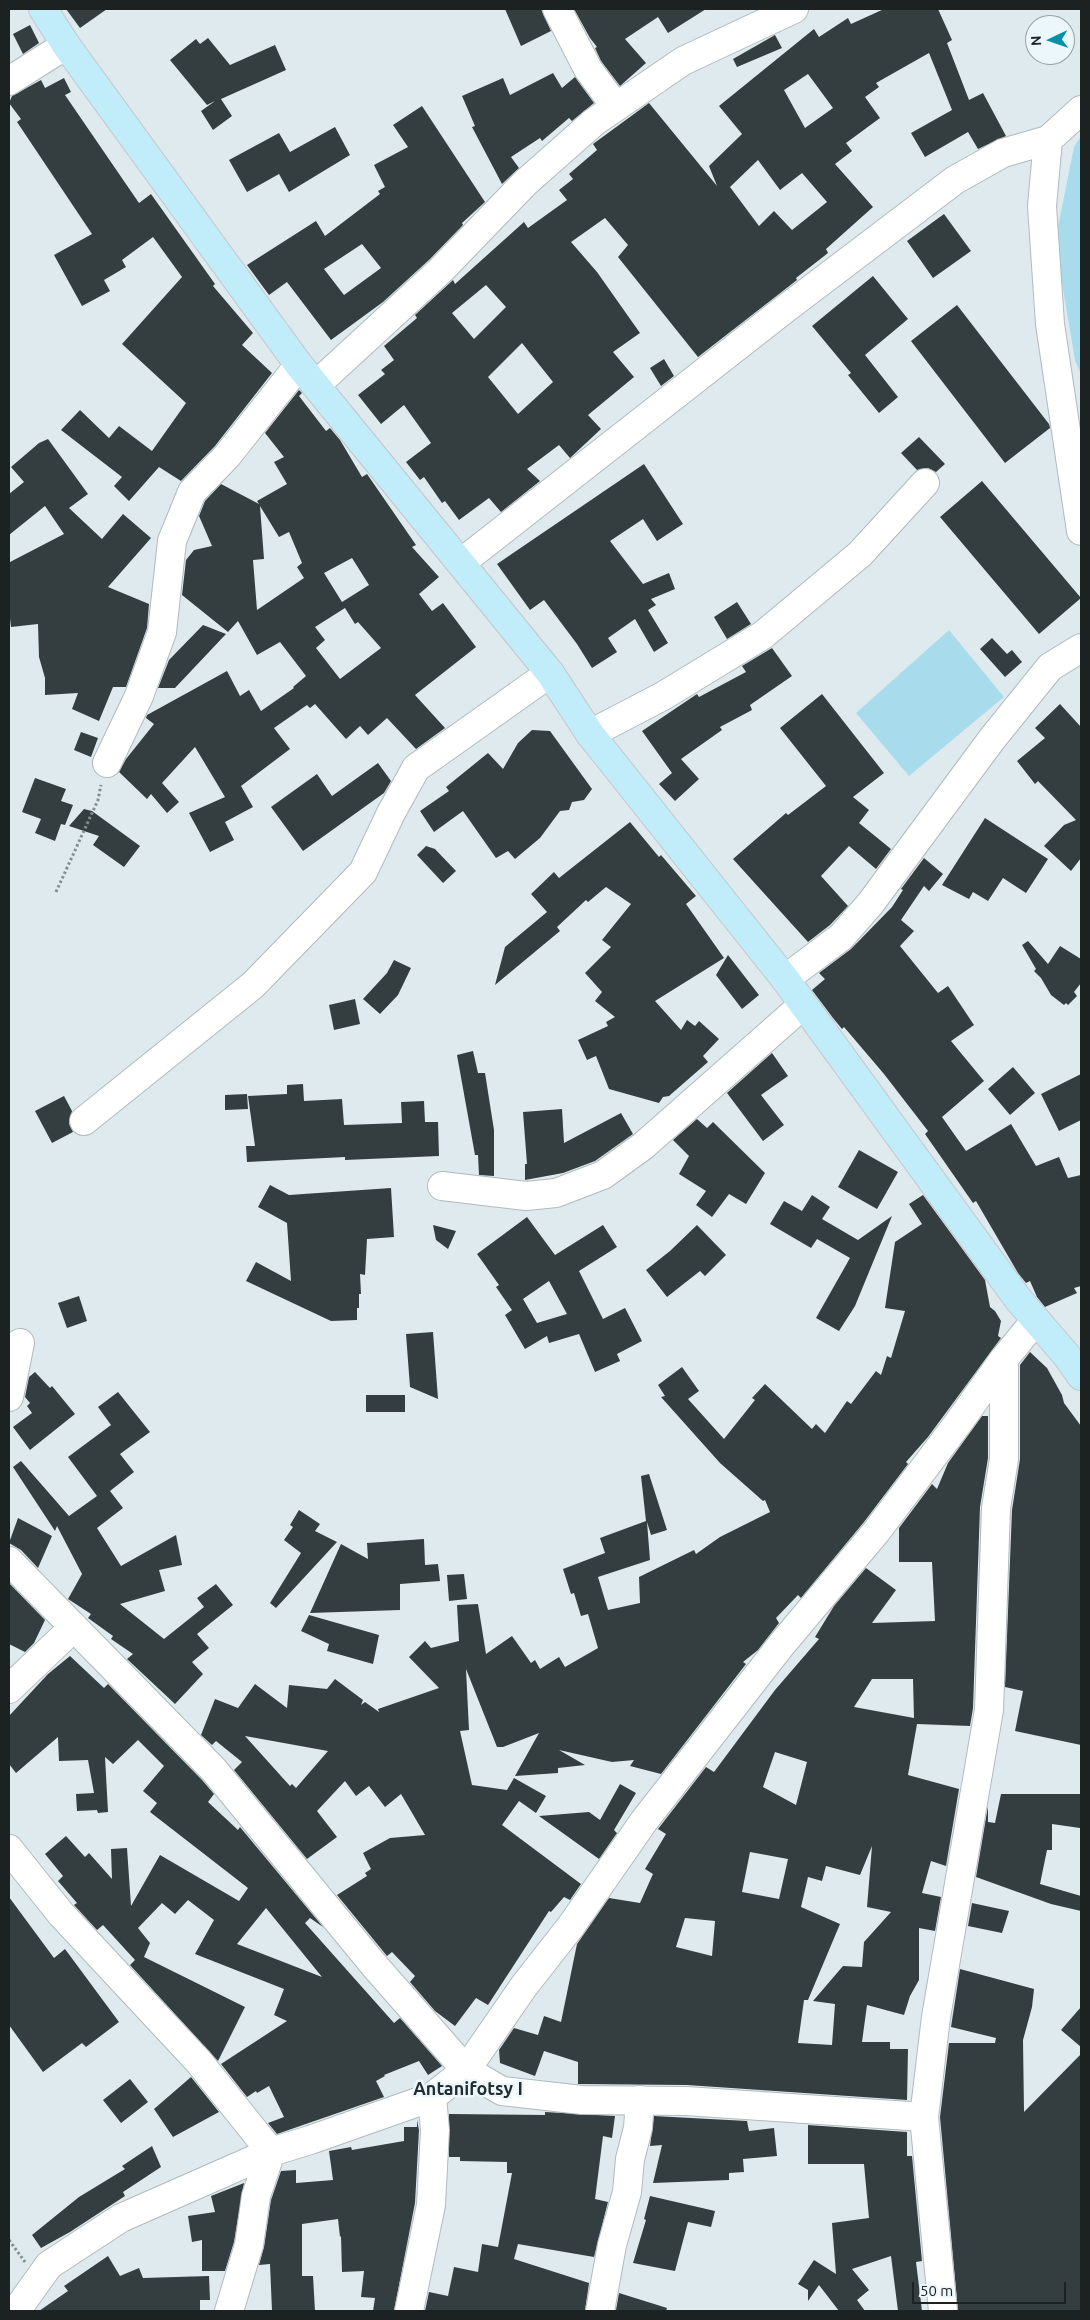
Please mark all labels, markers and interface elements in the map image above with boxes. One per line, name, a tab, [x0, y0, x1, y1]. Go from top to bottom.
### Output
north arrow	[1025, 15, 1075, 65]
text: N	[1028, 35, 1044, 46]
district label: Antanifotsy I	[413, 2078, 523, 2100]
scale bar	[915, 2272, 1069, 2304]
text: 50 m	[920, 2282, 953, 2299]

